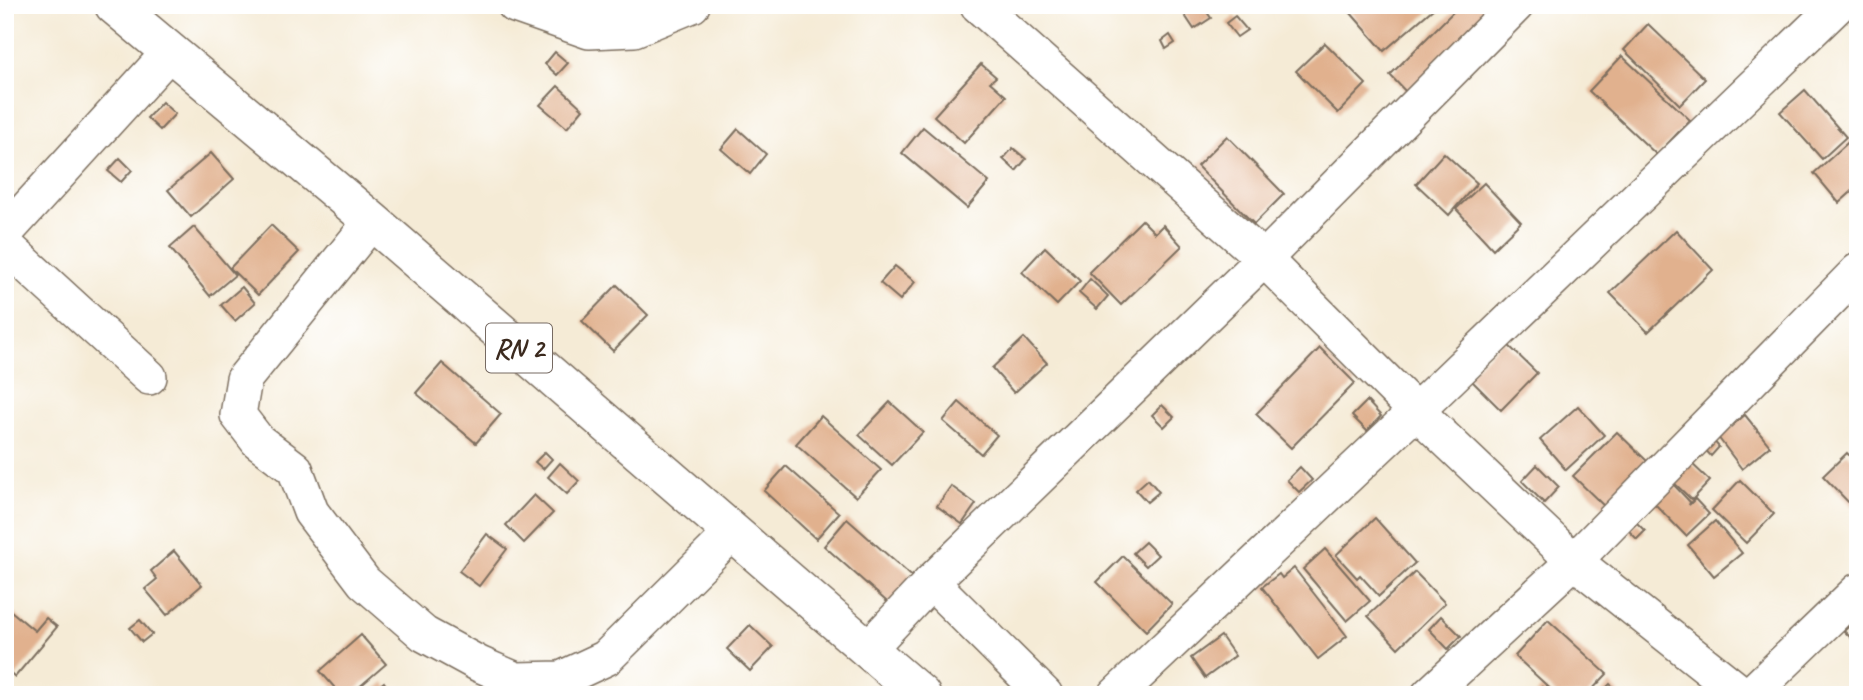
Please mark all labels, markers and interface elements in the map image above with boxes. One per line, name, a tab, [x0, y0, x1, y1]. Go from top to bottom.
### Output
road number: RN 2	[486, 324, 552, 372]

